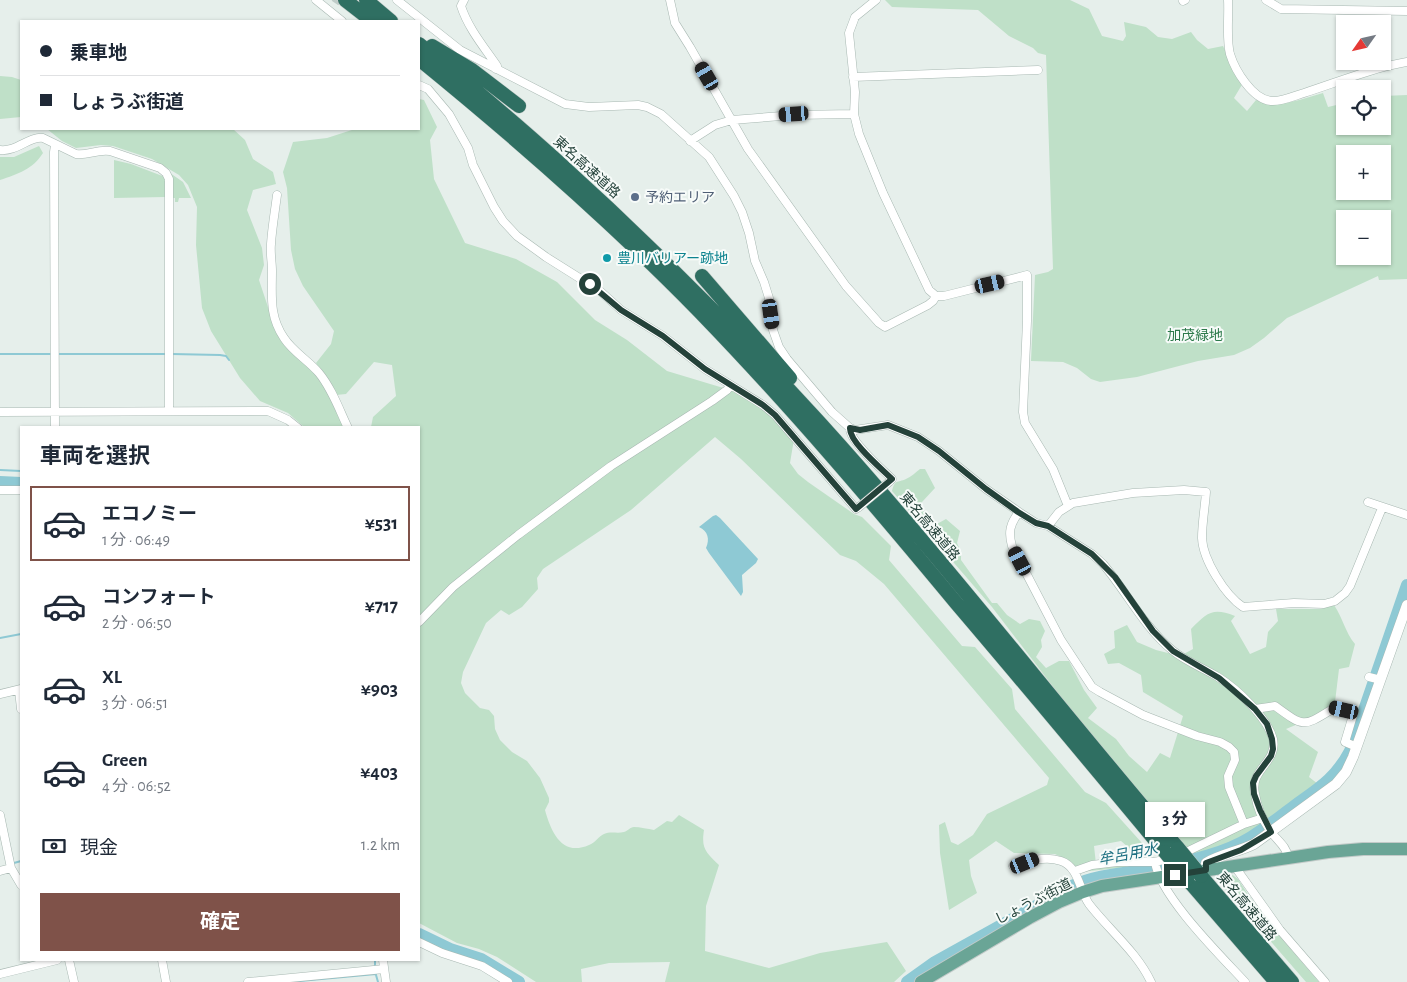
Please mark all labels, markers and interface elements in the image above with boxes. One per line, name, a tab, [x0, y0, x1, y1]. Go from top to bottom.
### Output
north arrow	[1336, 15, 1391, 70]
map controls	[1336, 15, 1391, 265]
text: 乗車地	[70, 44, 127, 63]
car	[693, 59, 720, 93]
button: locate	[1336, 80, 1391, 135]
text: しょうぶ街道	[70, 93, 184, 112]
car	[778, 105, 809, 123]
street label: 東名高速道路	[550, 134, 623, 201]
button: +	[1336, 145, 1391, 200]
place label: 予約エリア	[645, 190, 715, 205]
marker: 予約エリア	[629, 191, 641, 203]
button: −	[1336, 210, 1391, 265]
place label: 豊川バリアー跡地	[617, 251, 728, 266]
marker: 豊川バリアー跡地	[601, 252, 613, 264]
route start	[579, 273, 601, 295]
car	[973, 273, 1006, 295]
car	[761, 298, 780, 330]
park label: 加茂緑地	[1167, 328, 1223, 343]
text: 車両を選択	[40, 445, 150, 467]
street label: 東名高速道路	[897, 489, 962, 563]
icon: car	[42, 501, 87, 546]
text: エコノミー	[102, 505, 197, 524]
text: ¥531	[365, 514, 398, 533]
text: 1 分 · 06:49	[102, 532, 170, 548]
car	[1006, 544, 1033, 578]
icon: car	[42, 584, 87, 629]
text: コンフォート	[102, 588, 215, 607]
text: ¥717	[365, 597, 398, 616]
text: 2 分 · 06:50	[102, 615, 172, 631]
icon: car	[42, 667, 87, 712]
text: XL	[102, 668, 122, 687]
text: ¥903	[361, 680, 398, 699]
text: 3 分 · 06:51	[102, 695, 168, 711]
car	[1327, 699, 1360, 721]
icon: car	[42, 750, 87, 795]
text: Green	[102, 751, 148, 770]
text: ¥403	[360, 763, 398, 782]
text: 4 分 · 06:52	[102, 778, 171, 794]
callout: 3 分	[1145, 802, 1205, 838]
text: 3 分	[1162, 811, 1188, 827]
icon: cash	[40, 832, 68, 860]
text: 1.2 km	[361, 837, 400, 853]
text: 現金	[80, 839, 118, 858]
water label: 牟呂用水	[1097, 840, 1161, 868]
car	[1008, 850, 1041, 876]
route end	[1164, 864, 1186, 886]
street label: 東名高速道路	[1214, 869, 1279, 943]
street label: しょうぶ街道	[992, 876, 1074, 927]
button: 確定	[40, 893, 400, 951]

